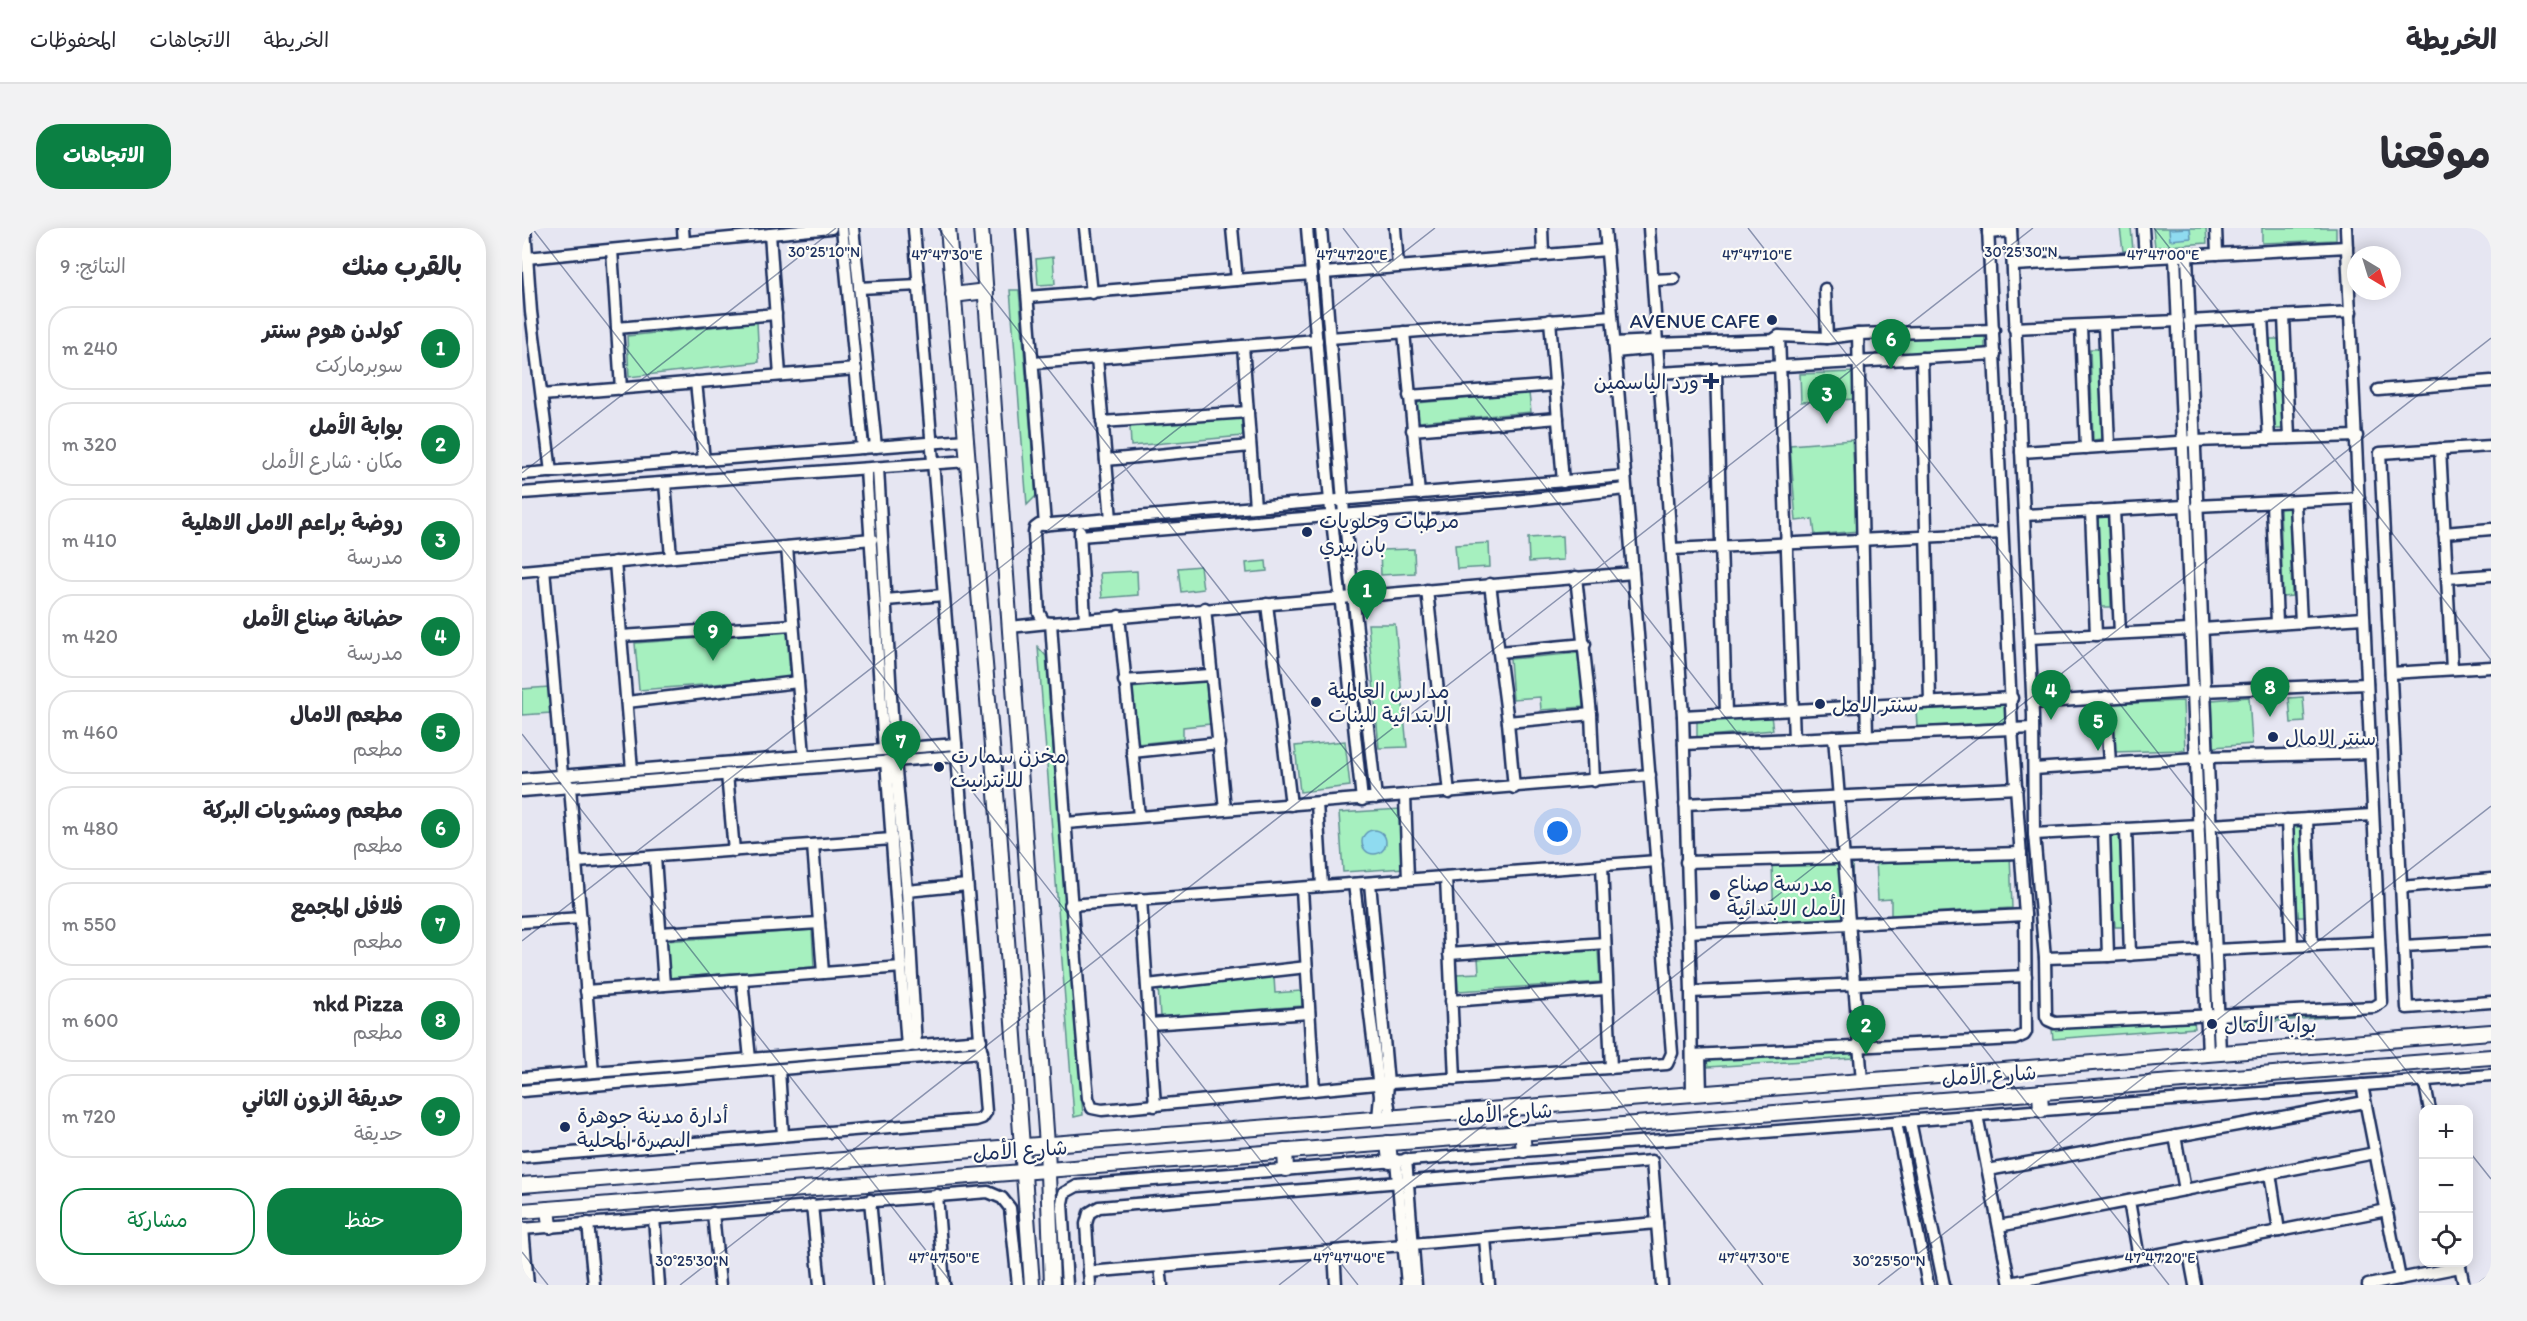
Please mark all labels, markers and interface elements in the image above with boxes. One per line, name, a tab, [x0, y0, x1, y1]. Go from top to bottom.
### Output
text: الخريطة	[2406, 22, 2497, 56]
text: المحفوظات	[30, 27, 116, 52]
text: الاتجاهات	[149, 27, 231, 52]
text: الخريطة	[264, 27, 329, 52]
button: الاتجاهات	[36, 124, 171, 189]
text: موقعنا	[2380, 128, 2491, 179]
text: 30°25'10"N	[788, 243, 860, 261]
text: 30°25'30"N	[1984, 243, 2058, 261]
text: 47°47'30"E	[911, 246, 983, 264]
text: 47°47'20"E	[1316, 246, 1388, 264]
text: 47°47'10"E	[1722, 246, 1792, 264]
text: 47°47'00"E	[2127, 246, 2199, 264]
north arrow	[2347, 246, 2401, 300]
text: بالقرب منك	[342, 250, 462, 282]
text: النتائج: 9	[60, 254, 126, 278]
place label: AVENUE CAFE	[1629, 308, 1760, 333]
marker: AVENUE CAFE	[1765, 313, 1779, 327]
text: كولدن هوم سنتر	[263, 317, 403, 344]
pin: 6	[1872, 320, 1910, 369]
text: 240 m	[62, 336, 118, 360]
text: 1	[436, 336, 445, 360]
text: سوبرماركت	[315, 353, 403, 377]
place label: ورد الياسمين	[1594, 369, 1699, 394]
marker: ورد الياسمين	[1704, 374, 1718, 388]
pin: 3	[1808, 374, 1846, 424]
text: بوابة الأمل	[309, 413, 403, 440]
text: 320 m	[62, 432, 117, 456]
text: 2	[435, 432, 446, 456]
text: مكان · شارع الأمل	[262, 449, 403, 473]
place label: مرطبات وحلويات بان بيري	[1319, 508, 1459, 560]
text: روضة براعم الامل الاهلية	[181, 509, 403, 536]
marker: مرطبات وحلويات بان بيري	[1300, 525, 1314, 539]
text: 410 m	[62, 528, 117, 552]
text: 3	[435, 528, 446, 552]
text: مدرسة	[347, 545, 403, 569]
pin: 1	[1348, 570, 1386, 620]
text: حضانة صناع الأمل	[242, 605, 403, 632]
pin: 9	[694, 612, 732, 661]
text: 420 m	[62, 624, 118, 648]
text: 4	[434, 624, 447, 648]
text: مدرسة	[347, 641, 403, 665]
pin: 8	[2250, 668, 2290, 717]
pin: 4	[2032, 670, 2071, 720]
place label: مدارس العالمية الابتدائية للبنات	[1328, 678, 1452, 728]
place label: سنتر الامل	[1832, 692, 1919, 717]
marker: مدارس العالمية الابتدائية للبنات	[1309, 695, 1323, 709]
marker: سنتر الامل	[1813, 697, 1827, 711]
text: مطعم الامال	[290, 701, 403, 728]
pin: 5	[2078, 702, 2118, 751]
text: 460 m	[62, 720, 118, 744]
text: 5	[435, 720, 446, 744]
pin: 7	[882, 722, 920, 771]
place label: سنتر الامال	[2285, 725, 2376, 750]
marker: سنتر الامال	[2266, 730, 2280, 744]
text: مطعم	[352, 737, 403, 761]
place label: مخزن سمارت للانترنيت	[951, 743, 1067, 792]
marker: مخزن سمارت للانترنيت	[932, 760, 946, 774]
text: مطعم ومشويات البركة	[203, 797, 403, 824]
text: 480 m	[62, 816, 119, 840]
text: 6	[435, 816, 446, 840]
your location	[1543, 817, 1572, 846]
text: مطعم	[352, 833, 403, 857]
place label: مدرسة صناع الأمل الابتدائية	[1727, 871, 1846, 921]
marker: مدرسة صناع الأمل الابتدائية	[1708, 888, 1722, 902]
text: فلافل المجمع	[290, 893, 403, 920]
text: 550 m	[62, 912, 117, 936]
text: 7	[436, 912, 445, 936]
text: مطعم	[352, 929, 403, 953]
text: nkd Pizza	[313, 990, 403, 1017]
pin: 2	[1846, 1006, 1886, 1055]
text: 600 m	[62, 1008, 119, 1032]
text: 8	[435, 1008, 446, 1032]
place label: بوابة الأمال	[2224, 1011, 2317, 1038]
marker: بوابة الأمال	[2205, 1017, 2219, 1031]
text: مطعم	[352, 1020, 403, 1044]
street label: شارع الأمل	[1941, 1058, 2037, 1094]
text: حديقة الزون الثاني	[242, 1085, 403, 1112]
street label: شارع الأمل	[1457, 1096, 1553, 1132]
place label: أدارة مدينة جوهرة البصرة المحلية	[577, 1103, 728, 1153]
text: 720 m	[62, 1104, 116, 1128]
text: 9	[435, 1104, 446, 1128]
map controls	[2419, 1105, 2473, 1267]
button: +	[2419, 1105, 2473, 1159]
marker: أدارة مدينة جوهرة البصرة المحلية	[558, 1120, 572, 1134]
text: حديقة	[354, 1121, 403, 1145]
street label: شارع الأمل	[972, 1133, 1068, 1169]
button: −	[2419, 1159, 2473, 1213]
button: مشاركة	[60, 1188, 255, 1255]
button: حفظ	[267, 1188, 462, 1255]
button: locate	[2419, 1213, 2473, 1267]
text: 47°47'50"E	[909, 1249, 980, 1267]
text: 47°47'40"E	[1313, 1249, 1385, 1267]
text: 47°47'30"E	[1718, 1249, 1790, 1267]
text: 47°47'20"E	[2124, 1249, 2196, 1267]
text: 30°25'30"N	[655, 1252, 729, 1270]
text: 30°25'50"N	[1852, 1252, 1926, 1270]

